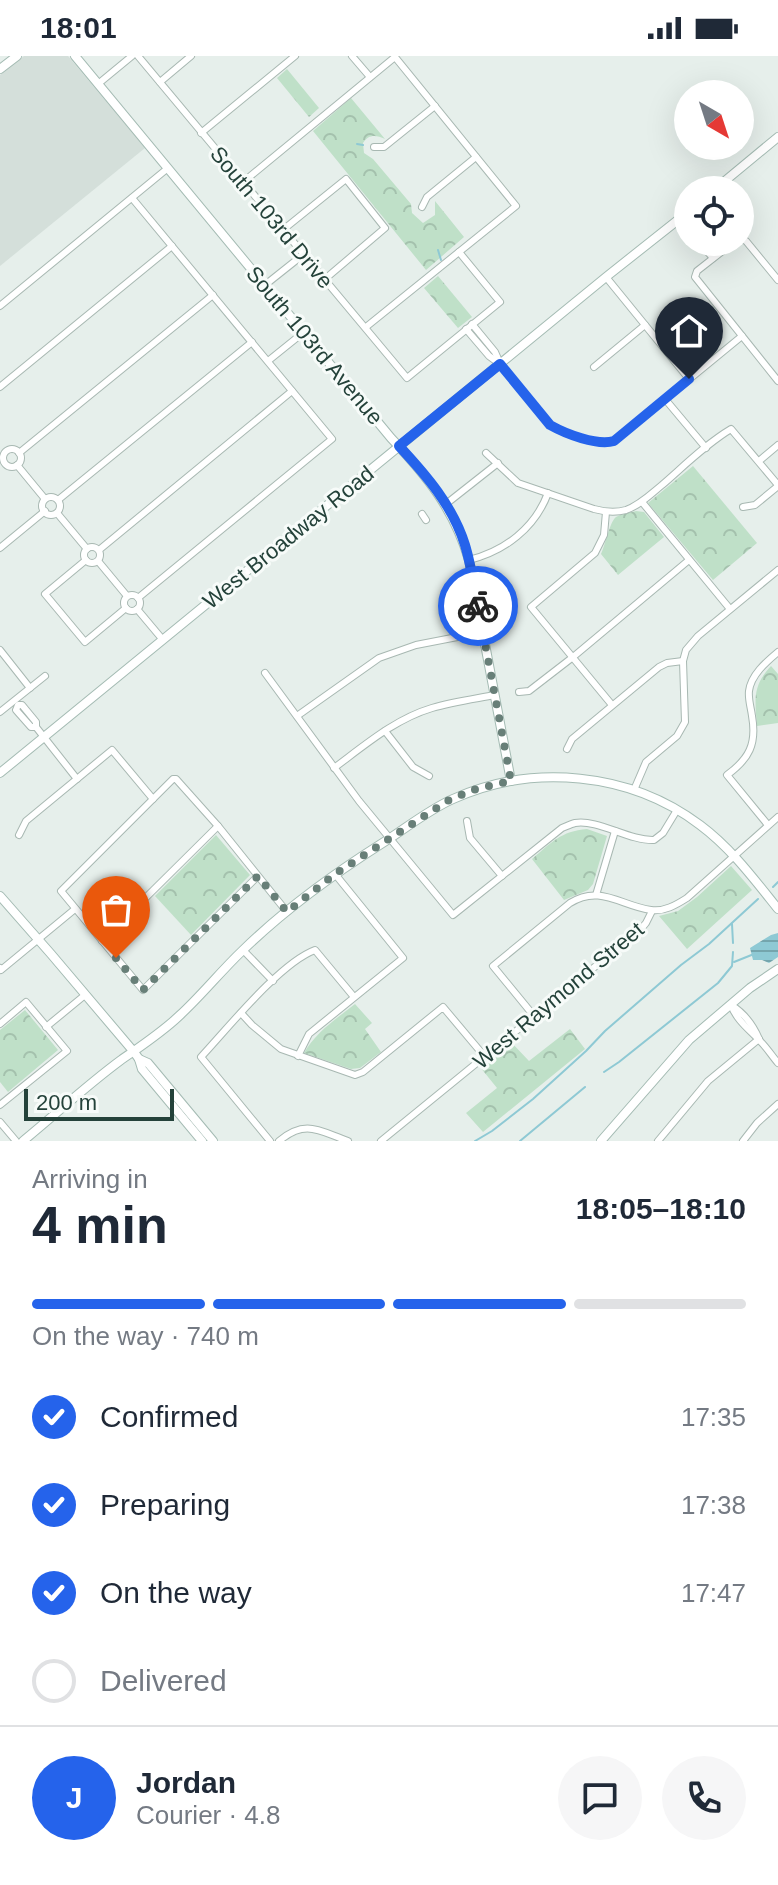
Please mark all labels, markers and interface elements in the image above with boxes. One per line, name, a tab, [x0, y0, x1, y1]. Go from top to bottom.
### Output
text: 18:01	[40, 11, 117, 44]
north arrow	[674, 80, 754, 160]
map controls	[674, 80, 754, 256]
street label: South 103rd Drive	[205, 141, 338, 293]
button: locate	[674, 176, 754, 256]
street label: South 103rd Avenue	[241, 261, 388, 430]
pin	[655, 297, 723, 379]
icon: home	[667, 309, 711, 353]
street label: West Broadway Road	[198, 461, 379, 614]
courier	[438, 566, 518, 646]
icon: bike	[456, 584, 500, 628]
pin	[82, 876, 150, 958]
icon: bag	[94, 888, 138, 932]
street label: West Raymond Street	[468, 917, 649, 1074]
scale bar	[24, 1085, 174, 1121]
text: 200 m	[36, 1090, 97, 1115]
text: Arriving in	[32, 1164, 148, 1194]
text: 18:05–18:10	[576, 1192, 746, 1225]
text: 4 min	[32, 1196, 168, 1254]
text: On the way · 740 m	[32, 1321, 259, 1351]
icon: check	[32, 1395, 76, 1439]
text: Confirmed	[100, 1400, 238, 1433]
text: 17:35	[681, 1402, 746, 1432]
icon: check	[32, 1483, 76, 1527]
text: Preparing	[100, 1488, 230, 1521]
text: 17:38	[681, 1490, 746, 1520]
icon: check	[32, 1571, 76, 1615]
text: On the way	[100, 1576, 252, 1609]
text: 17:47	[681, 1578, 746, 1608]
text: Delivered	[100, 1664, 227, 1697]
button: chat	[558, 1756, 642, 1840]
button: phone	[662, 1756, 746, 1840]
text: Jordan	[136, 1766, 236, 1799]
text: J	[66, 1781, 82, 1814]
text: Courier · 4.8	[136, 1800, 281, 1830]

